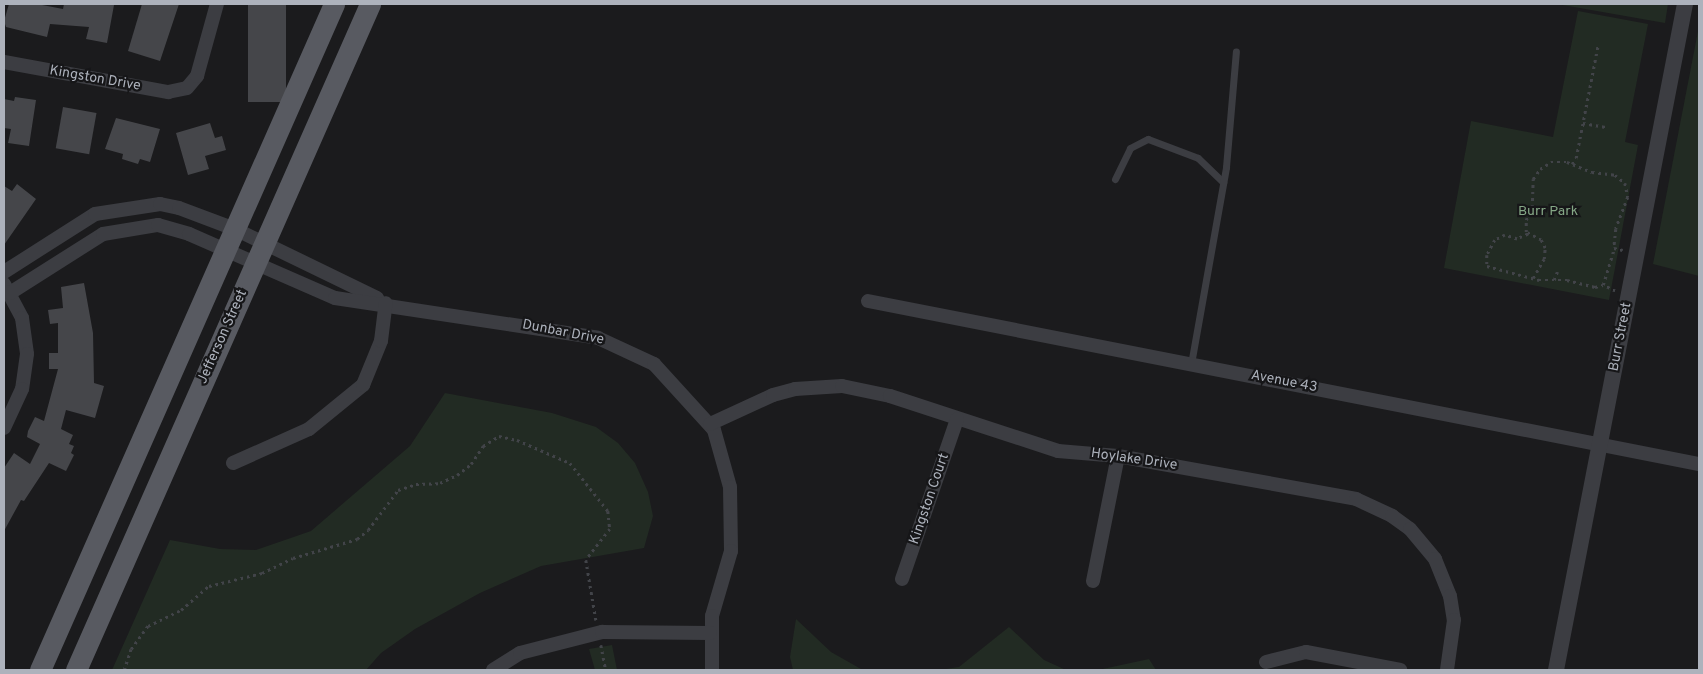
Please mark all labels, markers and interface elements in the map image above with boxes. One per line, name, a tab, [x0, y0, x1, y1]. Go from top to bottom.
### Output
street label: Kingston Drive	[48, 63, 142, 95]
park label: Burr Park	[1518, 204, 1578, 220]
street label: Jefferson Street	[195, 287, 251, 387]
street label: Burr Street	[1606, 301, 1636, 373]
street label: Dunbar Drive	[521, 317, 605, 349]
street label: Avenue 43	[1249, 367, 1319, 397]
street label: Hoylake Drive	[1090, 446, 1178, 474]
street label: Kingston Court	[907, 451, 953, 547]

